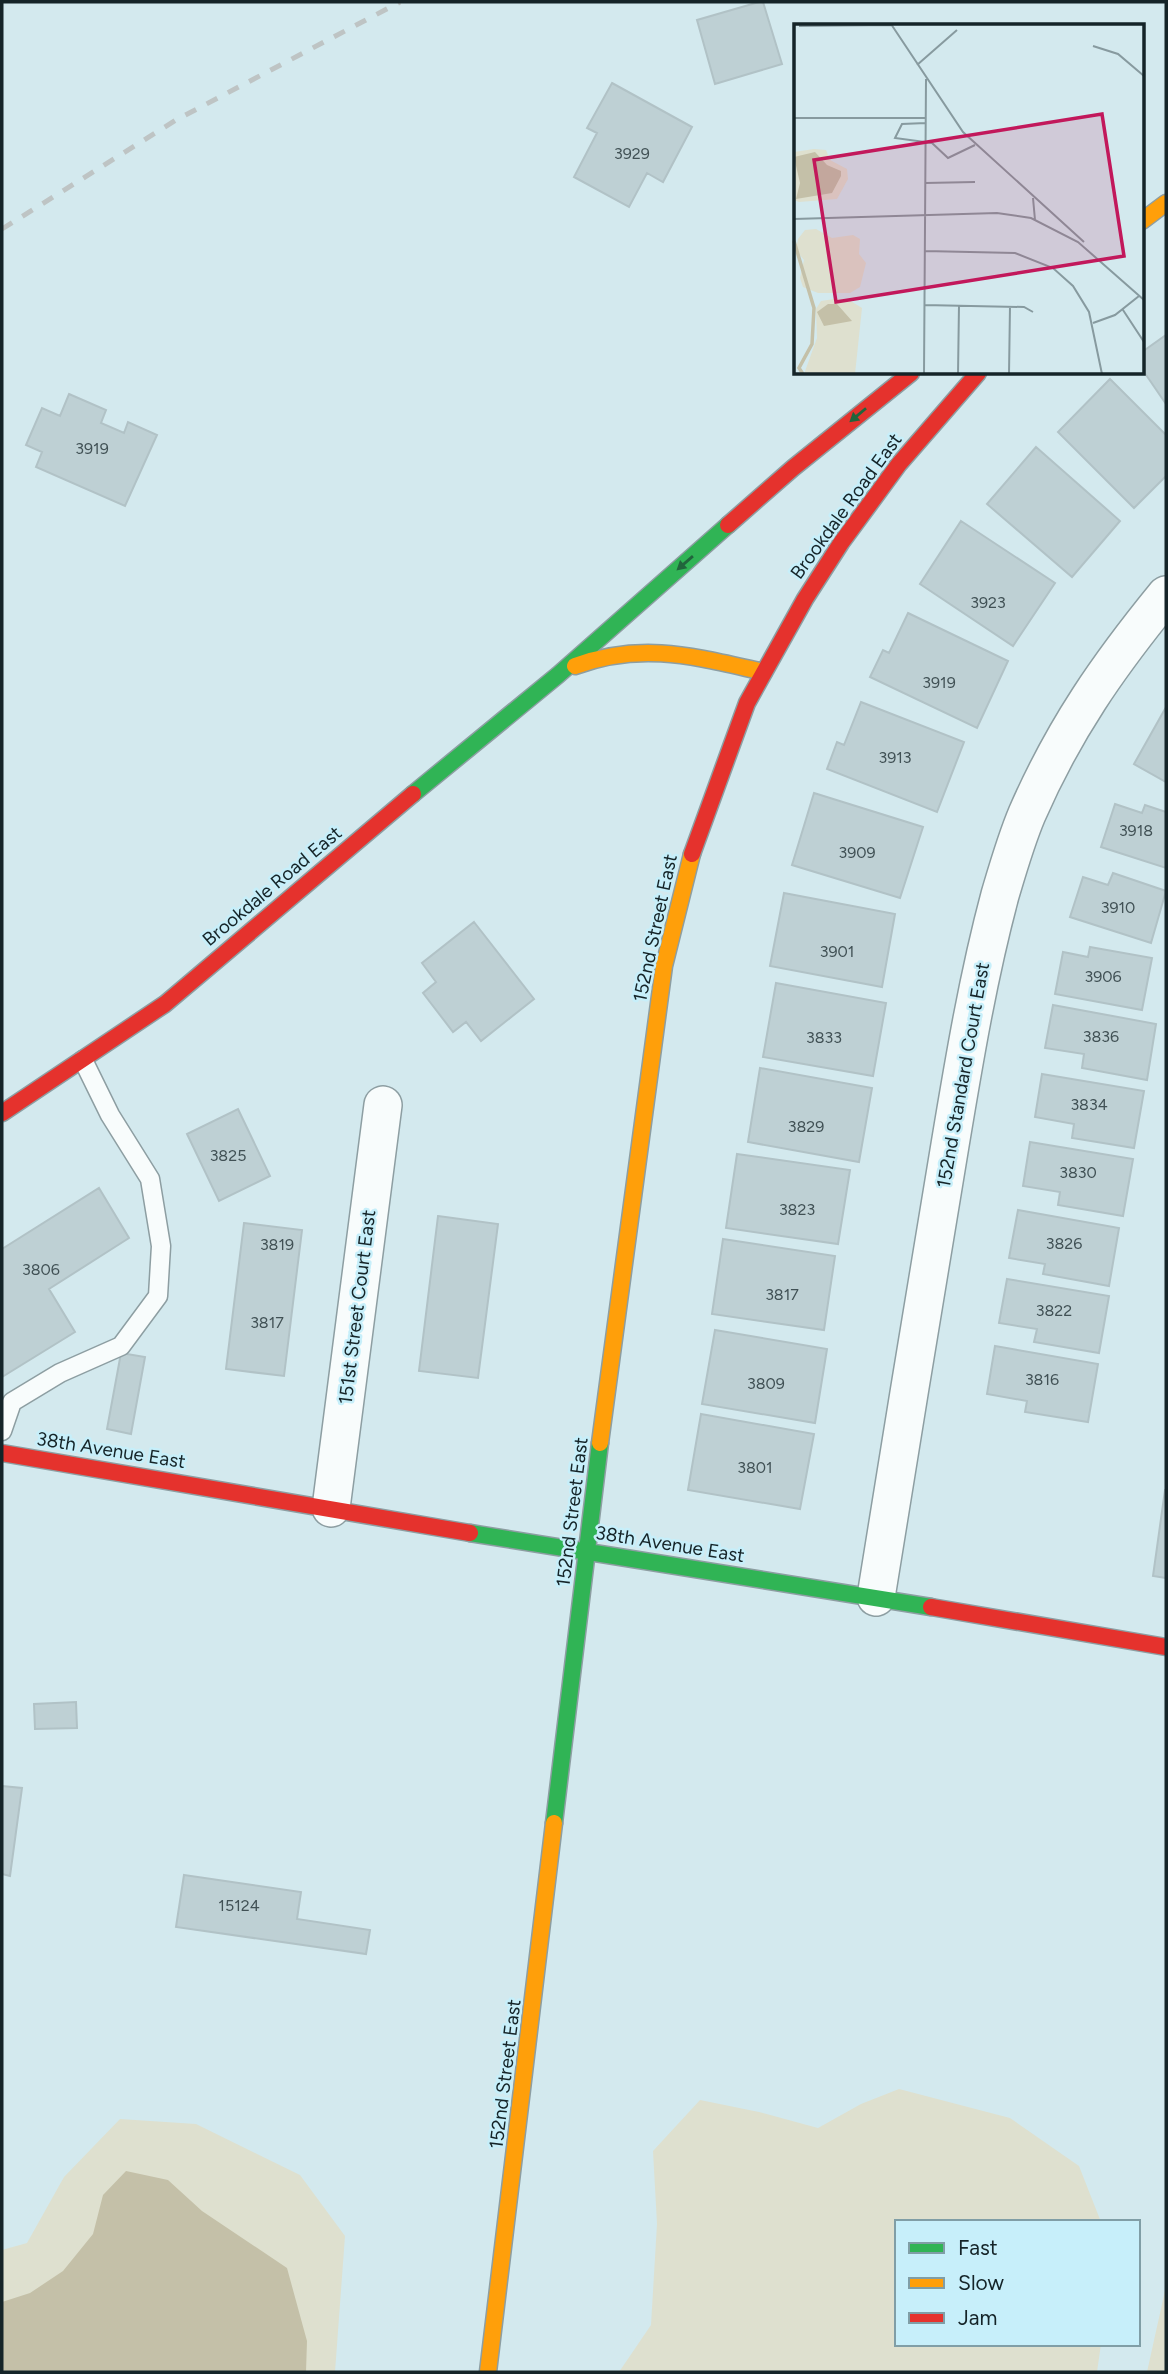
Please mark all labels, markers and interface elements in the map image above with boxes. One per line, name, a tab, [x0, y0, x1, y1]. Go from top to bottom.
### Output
inset map	[794, 24, 1144, 374]
house number: 3929	[614, 144, 650, 163]
one-way arrow	[849, 407, 866, 422]
street label: Brookdale Road East	[785, 429, 907, 583]
house number: 3919	[75, 439, 109, 458]
one-way arrow	[676, 555, 694, 571]
house number: 3923	[970, 593, 1006, 612]
house number: 3919	[922, 673, 956, 692]
house number: 3913	[878, 748, 912, 767]
street label: Brookdale Road East	[198, 821, 346, 951]
house number: 3918	[1119, 821, 1153, 840]
house number: 3909	[838, 843, 876, 862]
street label: 152nd Street East	[628, 852, 682, 1004]
house number: 3910	[1101, 898, 1135, 917]
house number: 3901	[820, 942, 854, 961]
street label: 152nd Standard Court East	[932, 960, 994, 1190]
house number: 3906	[1084, 967, 1122, 986]
house number: 3836	[1083, 1027, 1119, 1046]
house number: 3833	[806, 1028, 842, 1047]
house number: 3834	[1070, 1095, 1108, 1114]
house number: 3829	[788, 1117, 824, 1136]
house number: 3825	[210, 1146, 246, 1165]
house number: 3830	[1059, 1163, 1097, 1182]
house number: 3823	[779, 1200, 815, 1219]
street label: 151st Street Court East	[334, 1208, 380, 1406]
house number: 3826	[1046, 1234, 1082, 1253]
house number: 3819	[260, 1235, 294, 1254]
house number: 3806	[22, 1260, 60, 1279]
house number: 3817	[765, 1285, 799, 1304]
house number: 3822	[1036, 1301, 1072, 1320]
house number: 3817	[250, 1313, 284, 1332]
house number: 3816	[1025, 1370, 1059, 1389]
house number: 3809	[747, 1374, 785, 1393]
street label: 38th Avenue East	[35, 1427, 187, 1473]
street label: 152nd Street East	[551, 1436, 593, 1588]
house number: 3801	[737, 1458, 773, 1477]
street label: 38th Avenue East	[594, 1521, 746, 1567]
house number: 15124	[218, 1896, 260, 1915]
street label: 152nd Street East	[484, 1998, 526, 2150]
legend	[895, 2220, 1140, 2346]
text: Fast	[958, 2235, 998, 2260]
text: Slow	[958, 2270, 1004, 2295]
text: Jam	[958, 2305, 997, 2330]

